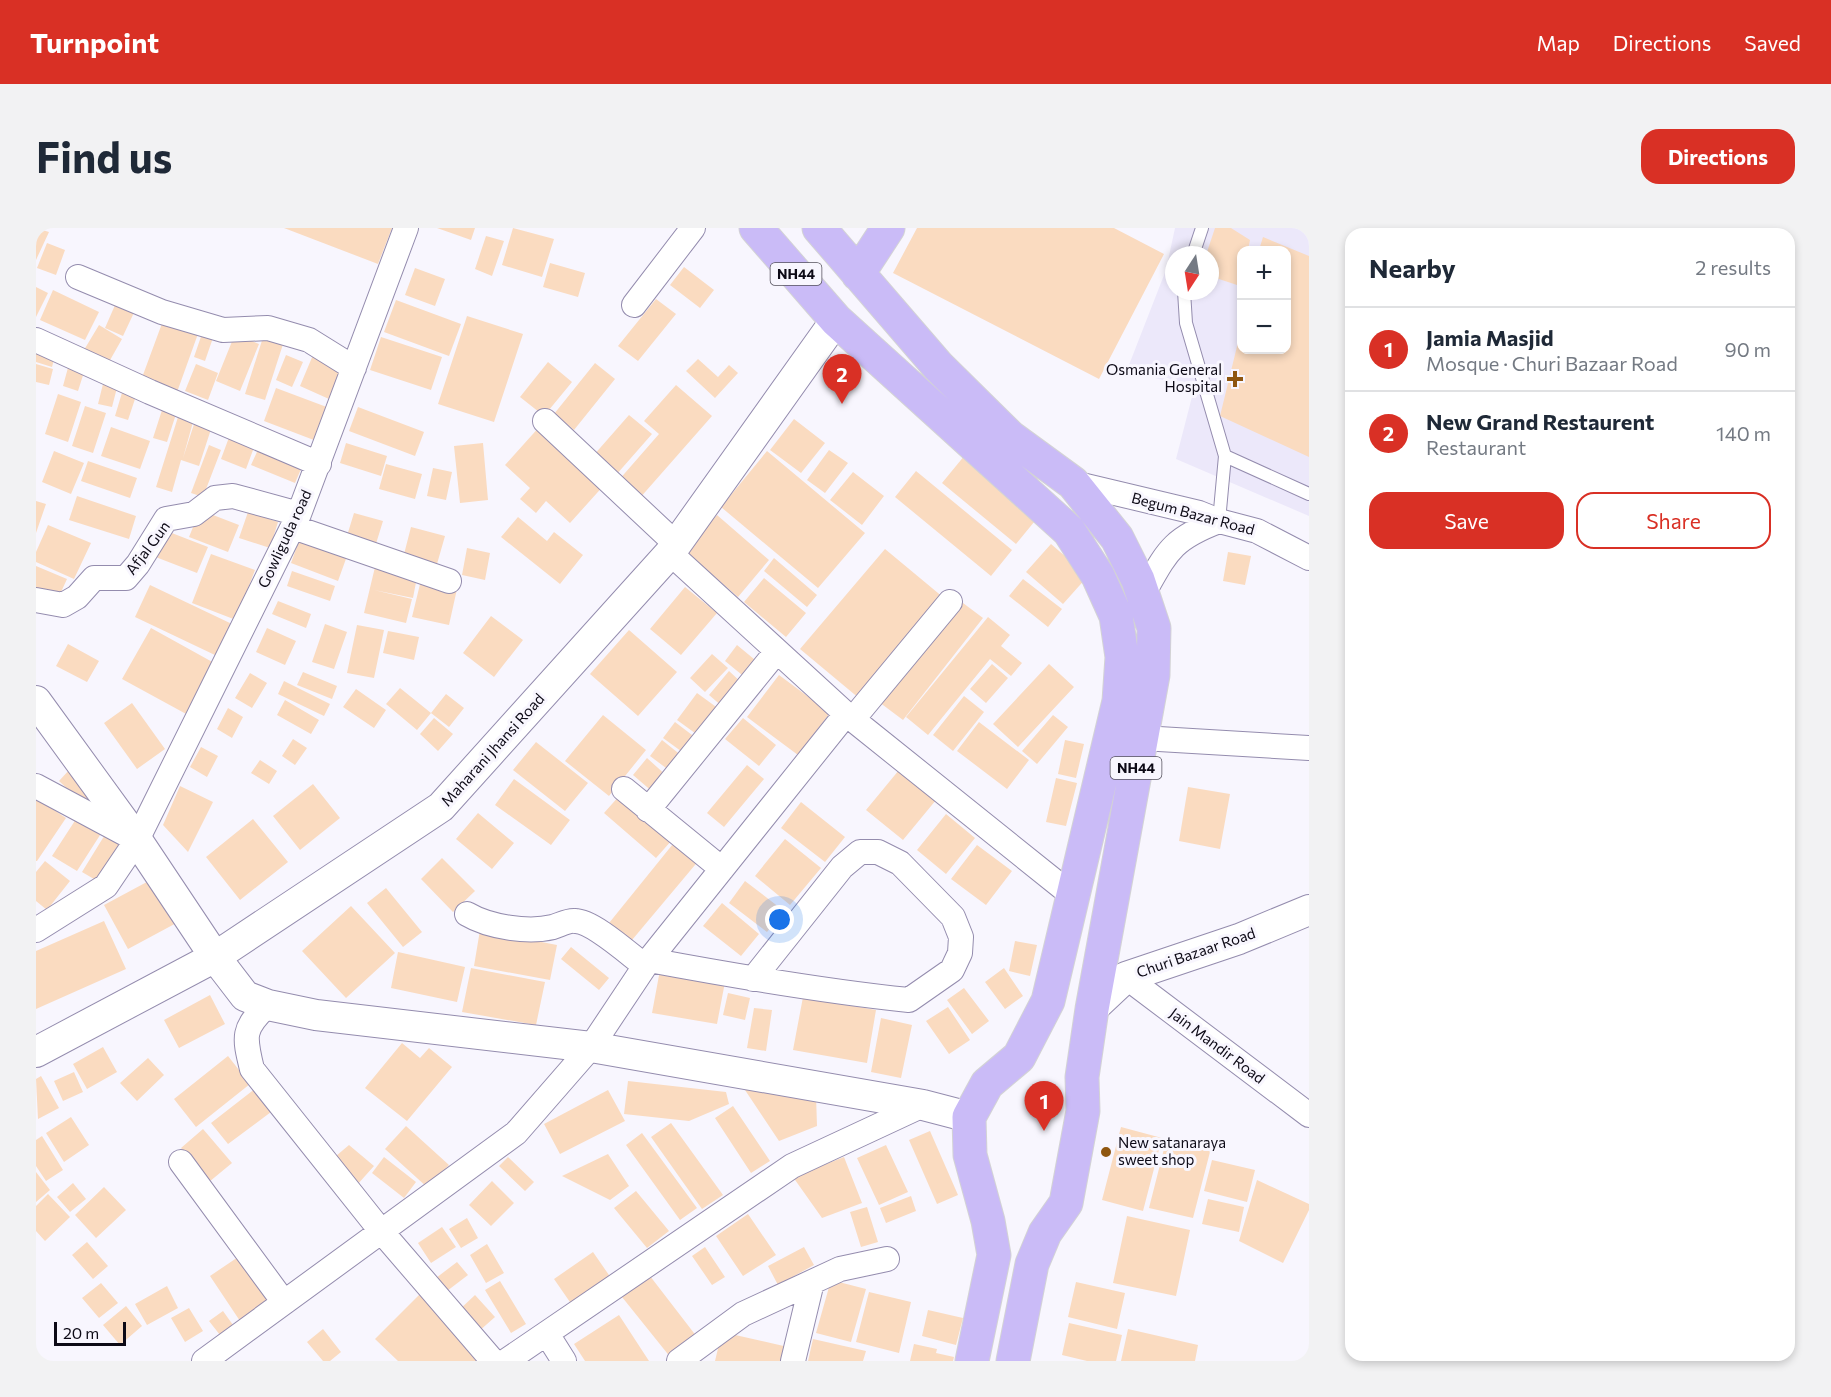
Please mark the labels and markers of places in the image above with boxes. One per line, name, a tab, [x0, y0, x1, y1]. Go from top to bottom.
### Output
pin: 2	[822, 354, 862, 404]
place label: Osmania General Hospital	[1106, 360, 1222, 395]
marker: Osmania General Hospital	[1226, 370, 1244, 388]
pin: 1	[1024, 1082, 1064, 1131]
place label: New satanaraya sweet shop	[1118, 1133, 1226, 1168]
marker: New satanaraya sweet shop	[1099, 1145, 1113, 1159]

